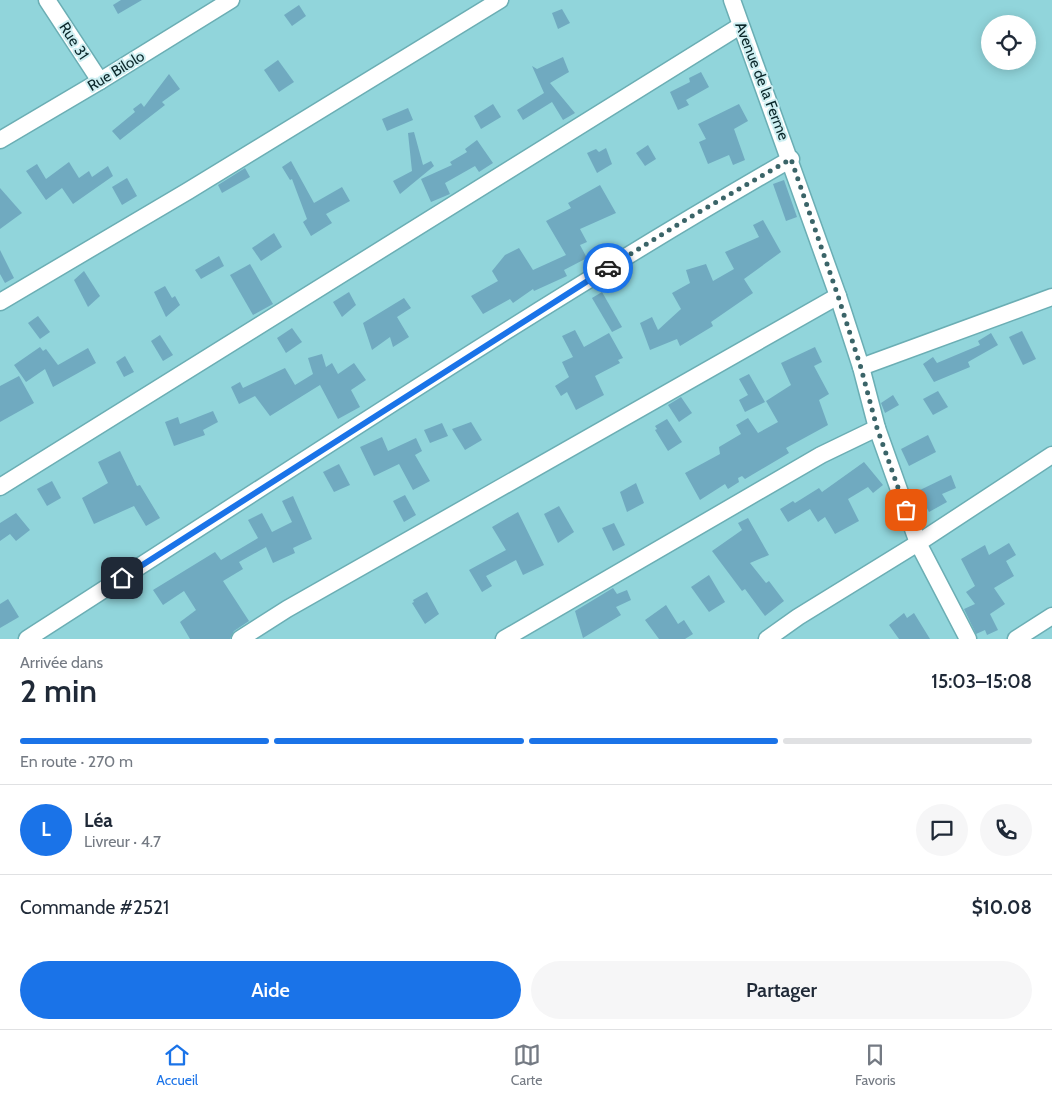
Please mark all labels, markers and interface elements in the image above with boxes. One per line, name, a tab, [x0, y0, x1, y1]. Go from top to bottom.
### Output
map controls	[981, 15, 1036, 70]
button: locate	[981, 15, 1036, 70]
street label: Rue 31	[55, 19, 93, 63]
street label: Avenue de la Ferme	[731, 19, 793, 143]
street label: Rue Bilolo	[84, 47, 148, 95]
courier	[583, 243, 633, 293]
icon: car	[594, 254, 622, 282]
pin	[885, 489, 927, 531]
icon: bag	[892, 496, 920, 524]
pin	[101, 557, 143, 599]
icon: home	[108, 564, 136, 592]
text: Arrivée dans	[20, 653, 103, 672]
text: 15:03–15:08	[931, 670, 1032, 693]
text: 2 min	[20, 671, 97, 710]
text: En route · 270 m	[20, 752, 133, 771]
button: chat	[916, 804, 968, 856]
button: phone	[980, 804, 1032, 856]
text: Léa	[84, 809, 113, 832]
text: L	[41, 818, 51, 841]
text: Livreur · 4.7	[84, 832, 161, 851]
text: Commande #2521	[20, 896, 169, 919]
text: $10.08	[972, 896, 1032, 919]
button: Aide	[20, 961, 521, 1019]
button: Partager	[531, 961, 1032, 1019]
tab: Accueil	[156, 1041, 198, 1089]
tab: Carte	[511, 1041, 542, 1089]
tab: Favoris	[855, 1041, 896, 1089]

